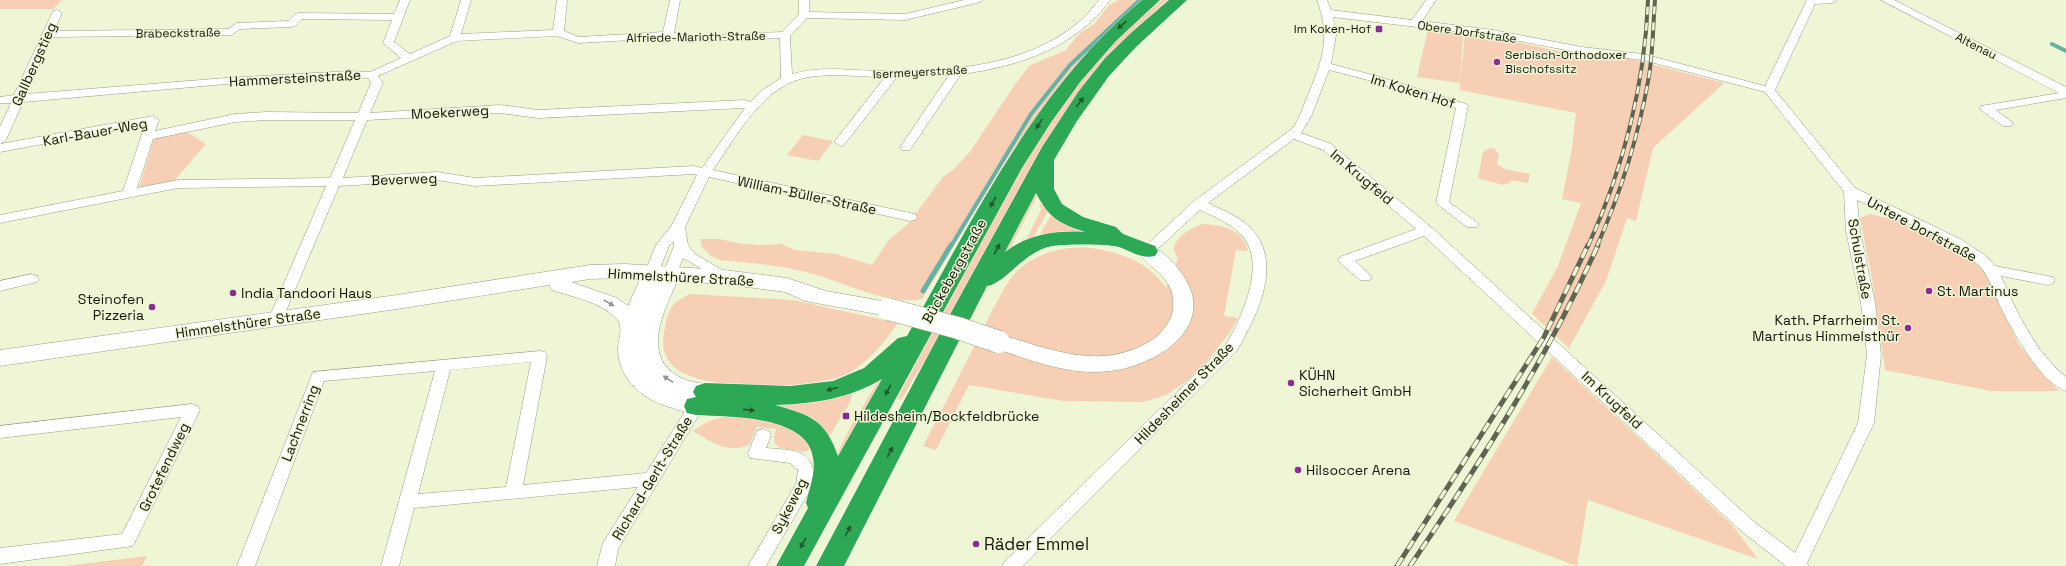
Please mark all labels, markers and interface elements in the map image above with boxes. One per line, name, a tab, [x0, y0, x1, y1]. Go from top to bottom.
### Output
street label: Obere Dorfstraße	[1416, 17, 1518, 47]
street label: Gallbergstieg	[8, 19, 60, 109]
one-way arrow	[1117, 21, 1128, 30]
place label: Im Koken-Hof	[1294, 21, 1371, 37]
street label: Brabeckstraße	[135, 24, 221, 42]
marker: Im Koken-Hof	[1374, 24, 1384, 34]
street label: Alfriede-Marioth-Straße	[626, 28, 766, 46]
street label: Altenau	[1953, 29, 1999, 63]
place label: Serbisch-Orthodoxer Bischofssitz	[1505, 47, 1627, 77]
marker: Serbisch-Orthodoxer Bischofssitz	[1492, 57, 1502, 67]
street label: Isermeyerstraße	[872, 62, 968, 82]
street label: Hammersteinstraße	[228, 66, 362, 90]
street label: Im Koken Hof	[1369, 70, 1457, 112]
one-way arrow	[1076, 96, 1084, 107]
street label: Moekerweg	[411, 101, 489, 123]
street label: Karl-Bauer-Weg	[41, 114, 149, 150]
one-way arrow	[1035, 118, 1042, 130]
street label: Im Krugfeld	[1327, 145, 1397, 209]
street label: Beverweg	[370, 169, 438, 189]
street label: William-Büller-Straße	[736, 171, 878, 219]
street label: Untere Dorfstraße	[1864, 192, 1980, 266]
one-way arrow	[989, 196, 996, 208]
street label: Bückebergstraße	[918, 216, 990, 326]
street label: Schulstraße	[1844, 217, 1876, 301]
one-way arrow	[993, 243, 1000, 255]
street label: Himmelsthürer Straße	[607, 264, 755, 290]
place label: St. Martinus	[1937, 282, 2018, 300]
place label: India Tandoori Haus	[241, 284, 372, 302]
marker: St. Martinus	[1924, 286, 1934, 296]
marker: India Tandoori Haus	[228, 288, 238, 298]
place label: Steinofen Pizzeria	[78, 290, 144, 324]
one-way arrow	[603, 299, 615, 306]
marker: Steinofen Pizzeria	[147, 302, 157, 312]
street label: Himmelsthürer Straße	[174, 304, 322, 342]
place label: Kath. Pfarrheim St. Martinus Himmelsthür	[1752, 311, 1900, 345]
marker: Kath. Pfarrheim St. Martinus Himmelsthür	[1903, 323, 1913, 333]
street label: Hildesheimer Straße	[1130, 338, 1238, 448]
place label: KÜHN Sicherheit GmbH	[1299, 366, 1411, 400]
street label: Im Krugfeld	[1578, 367, 1646, 433]
one-way arrow	[662, 376, 674, 383]
marker: KÜHN Sicherheit GmbH	[1286, 378, 1296, 388]
street label: Lachnerring	[277, 382, 323, 464]
one-way arrow	[885, 384, 891, 396]
one-way arrow	[825, 387, 838, 393]
one-way arrow	[743, 407, 755, 413]
place label: Hildesheim/Bockfeldbrücke	[854, 407, 1039, 425]
marker: Hildesheim/Bockfeldbrücke	[841, 411, 851, 421]
street label: Richard-Gerlt-Straße	[608, 413, 696, 543]
street label: Grotefendweg	[135, 419, 193, 515]
one-way arrow	[886, 446, 893, 458]
place label: Hilsoccer Arena	[1306, 461, 1411, 479]
marker: Hilsoccer Arena	[1293, 465, 1303, 475]
street label: Sykeweg	[767, 475, 811, 537]
one-way arrow	[844, 526, 851, 537]
place label: Räder Emmel	[984, 533, 1089, 555]
one-way arrow	[800, 537, 806, 549]
marker: Räder Emmel	[971, 539, 981, 549]

